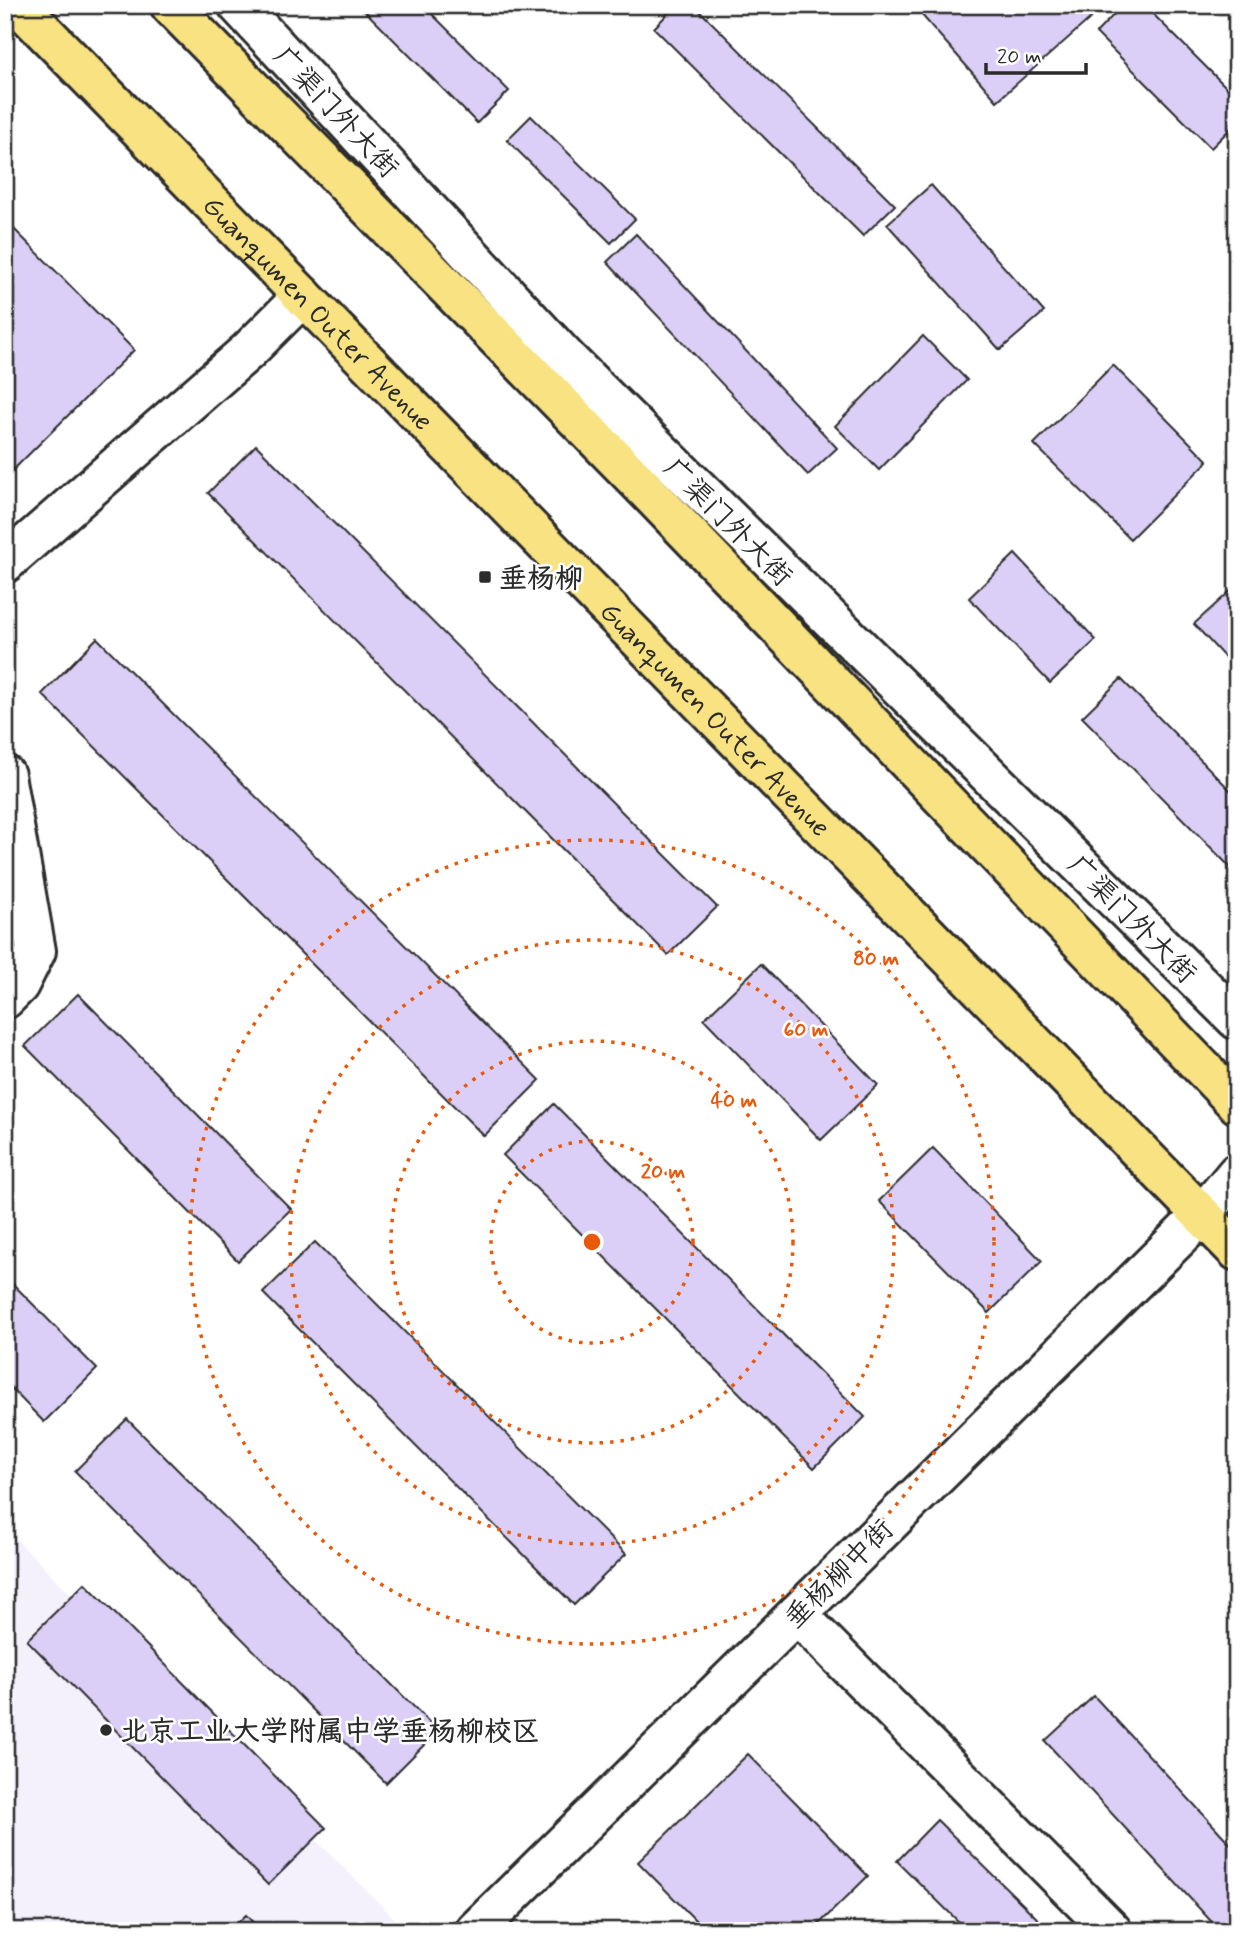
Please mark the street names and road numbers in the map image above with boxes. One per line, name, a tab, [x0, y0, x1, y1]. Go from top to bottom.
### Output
street label: 广渠门外大街	[264, 39, 406, 187]
street label: Guanqumen Outer Avenue	[193, 188, 441, 440]
street label: 广渠门外大街	[655, 450, 800, 595]
street label: Guanqumen Outer Avenue	[591, 594, 838, 846]
street label: 广渠门外大街	[1059, 847, 1204, 992]
street label: 垂杨柳中街	[777, 1512, 902, 1637]

